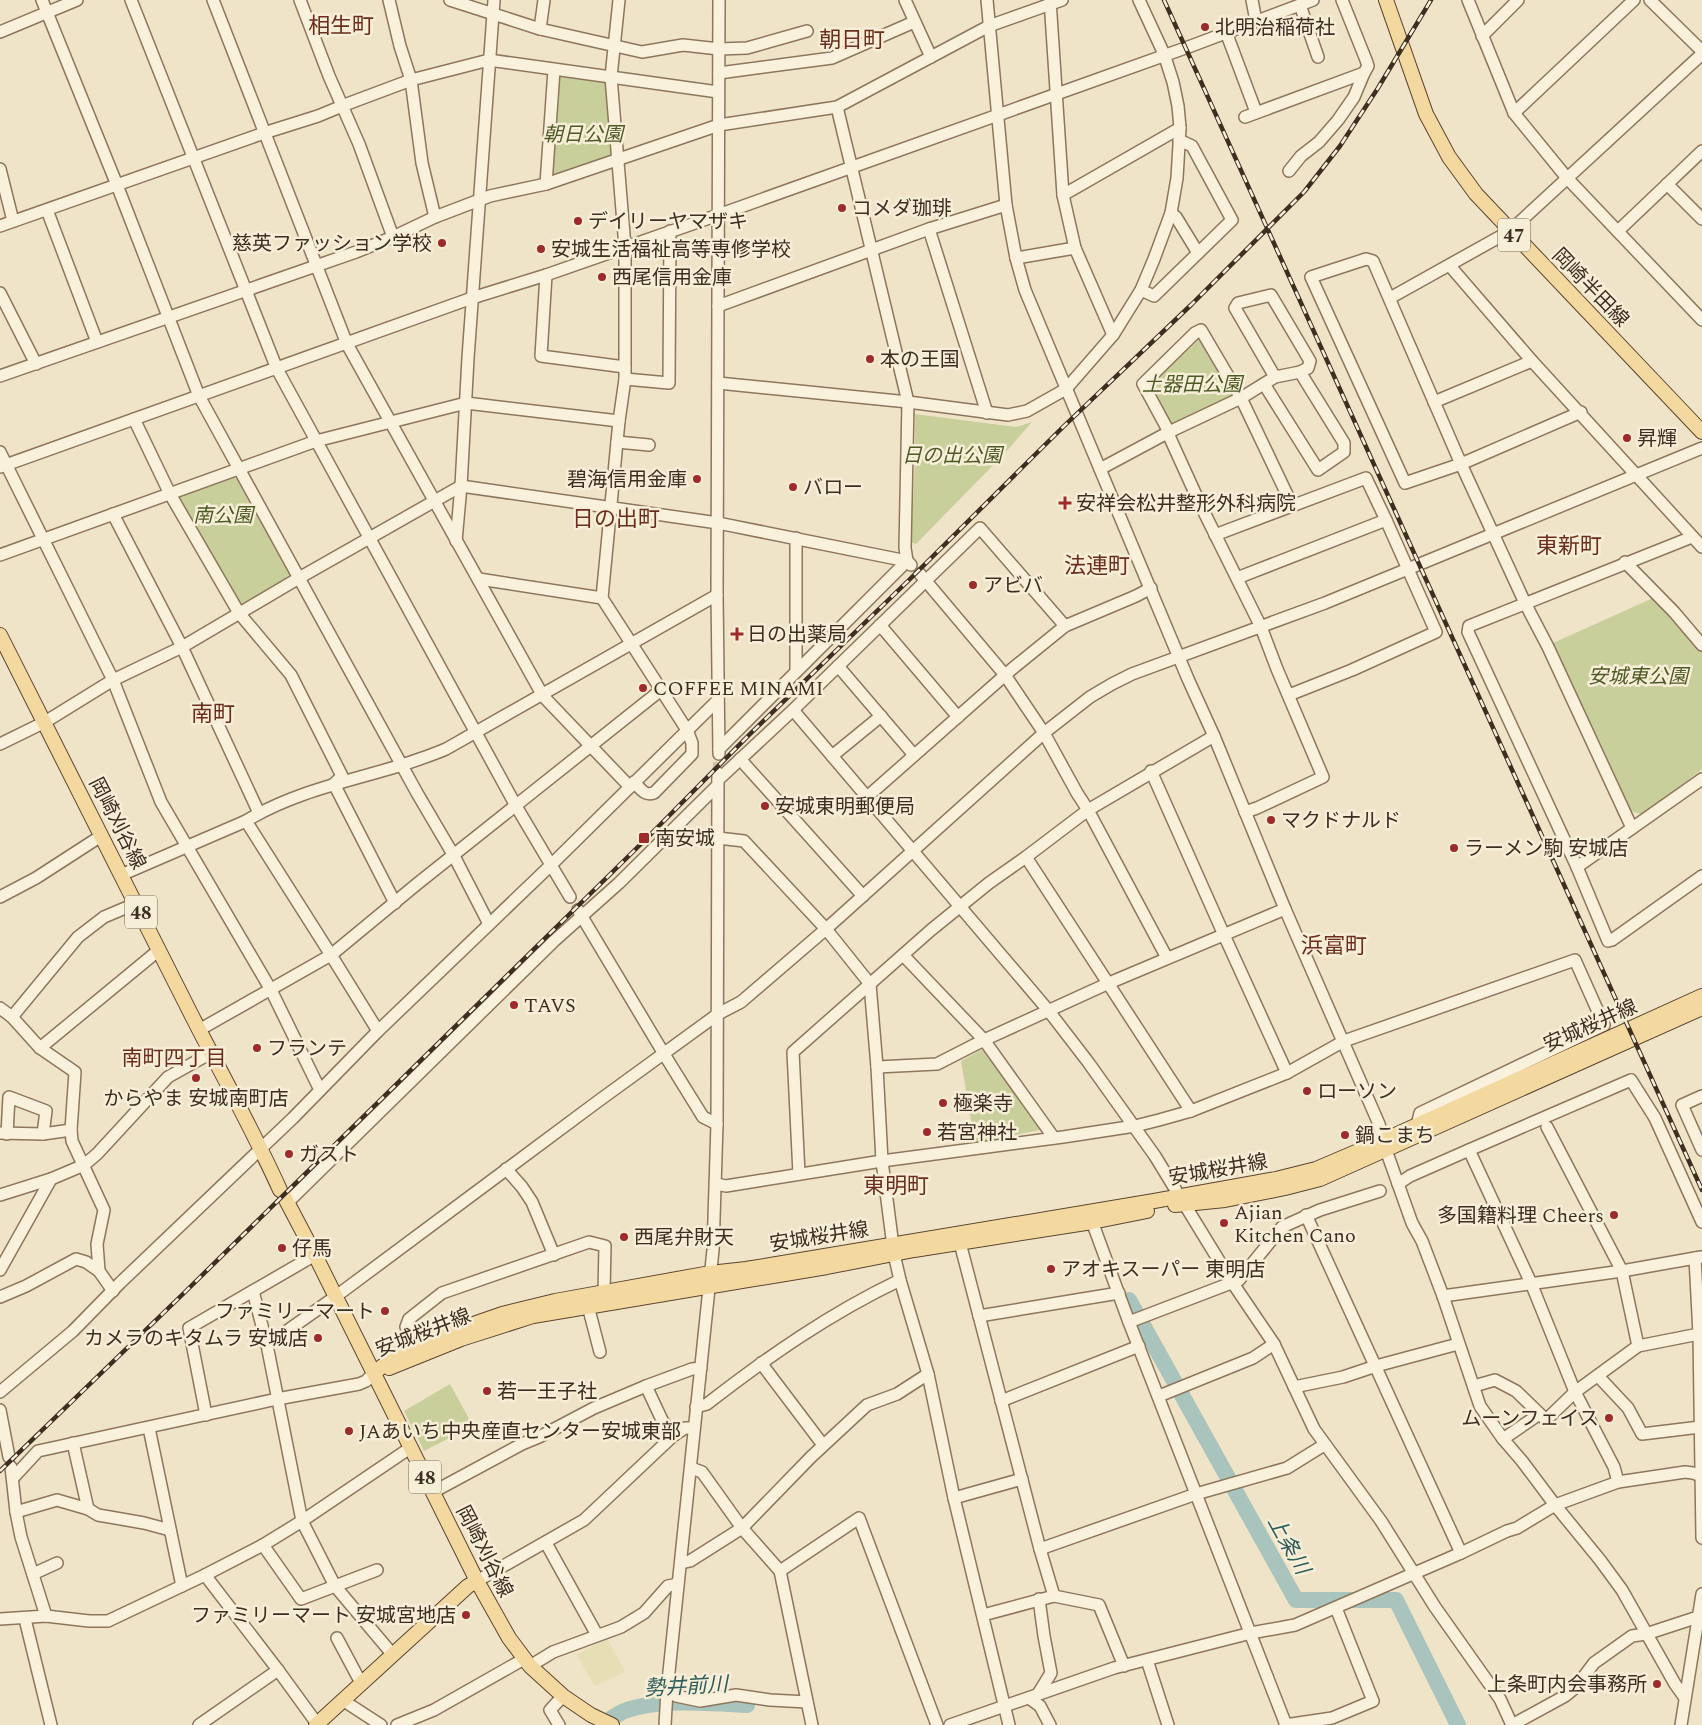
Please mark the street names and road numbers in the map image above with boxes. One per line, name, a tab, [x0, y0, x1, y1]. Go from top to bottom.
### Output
road number: 47	[1498, 218, 1530, 252]
street label: 岡崎半田線	[1545, 241, 1636, 334]
street label: 岡崎刈谷線	[81, 772, 153, 875]
road number: 48	[125, 896, 157, 929]
street label: 安城桜井線	[1539, 992, 1642, 1060]
street label: 安城桜井線	[1166, 1147, 1270, 1193]
street label: 安城桜井線	[767, 1214, 871, 1260]
street label: 安城桜井線	[371, 1301, 475, 1365]
road number: 48	[409, 1460, 441, 1494]
street label: 岡崎刈谷線	[448, 1500, 520, 1603]

